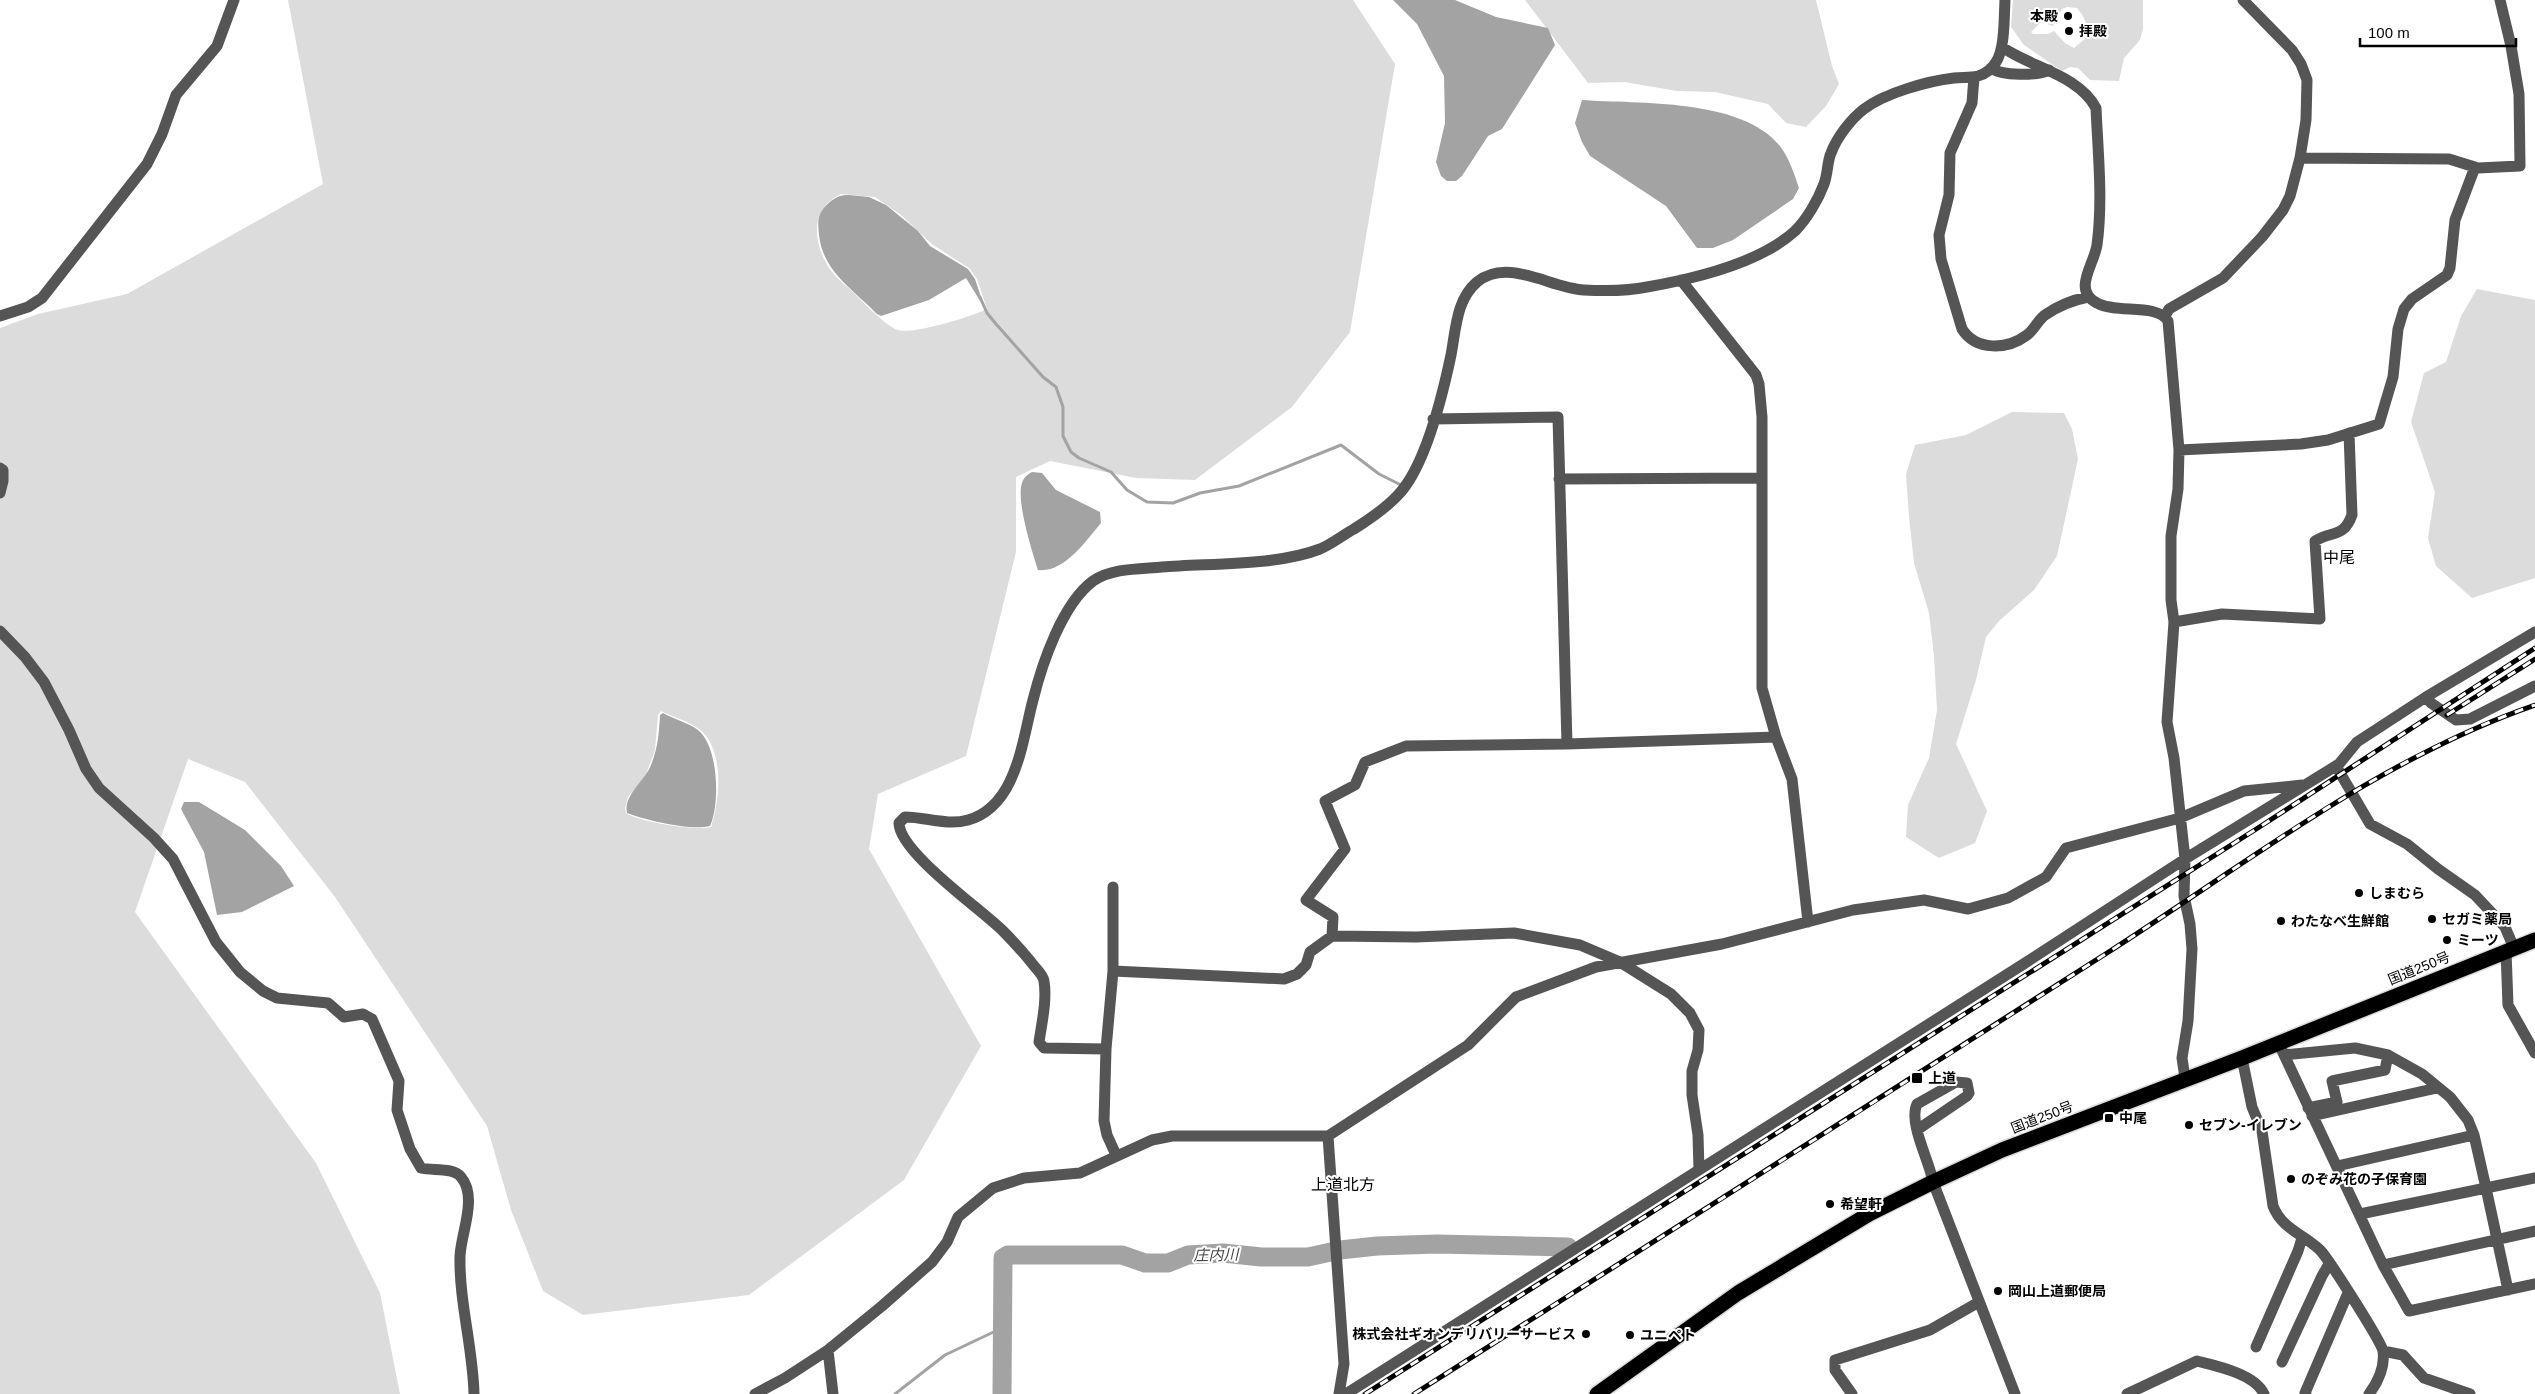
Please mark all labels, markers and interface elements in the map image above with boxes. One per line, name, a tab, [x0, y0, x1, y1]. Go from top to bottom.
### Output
place label: 本殿	[2030, 8, 2058, 24]
marker: 本殿	[2062, 10, 2074, 22]
scale bar	[2360, 15, 2516, 47]
place label: 拝殿	[2079, 23, 2107, 39]
text: 100 m	[2368, 24, 2410, 41]
marker: 拝殿	[2063, 25, 2075, 37]
district label: 中尾	[2323, 549, 2355, 566]
place label: しまむら	[2369, 885, 2425, 901]
marker: しまむら	[2353, 887, 2365, 899]
place label: セガミ薬局	[2442, 911, 2512, 927]
place label: わたなべ生鮮館	[2291, 913, 2389, 929]
marker: セガミ薬局	[2426, 913, 2438, 925]
marker: わたなべ生鮮館	[2275, 915, 2287, 927]
place label: ミーツ	[2457, 932, 2499, 948]
marker: ミーツ	[2441, 934, 2453, 946]
street label: 国道250号	[2386, 948, 2452, 988]
place label: 上道	[1928, 1070, 1956, 1086]
marker: 上道	[1910, 1071, 1924, 1085]
street label: 国道250号	[2009, 1098, 2075, 1136]
place label: 中尾	[2119, 1110, 2147, 1126]
marker: 中尾	[2103, 1112, 2115, 1124]
place label: セブン-イレブン	[2199, 1117, 2302, 1133]
marker: セブン-イレブン	[2183, 1119, 2195, 1131]
place label: のぞみ花の子保育園	[2301, 1171, 2427, 1187]
marker: のぞみ花の子保育園	[2285, 1173, 2297, 1185]
district label: 上道北方	[1311, 1176, 1375, 1193]
place label: 希望軒	[1840, 1196, 1882, 1212]
marker: 希望軒	[1824, 1198, 1836, 1210]
water label: 庄内川	[1193, 1246, 1241, 1263]
place label: 岡山上道郵便局	[2008, 1283, 2106, 1299]
marker: 岡山上道郵便局	[1992, 1285, 2004, 1297]
place label: 株式会社ギオンデリバリーサービス	[1352, 1326, 1576, 1342]
place label: ユニペト	[1640, 1327, 1696, 1343]
marker: 株式会社ギオンデリバリーサービス	[1580, 1328, 1592, 1340]
marker: ユニペト	[1624, 1329, 1636, 1341]

